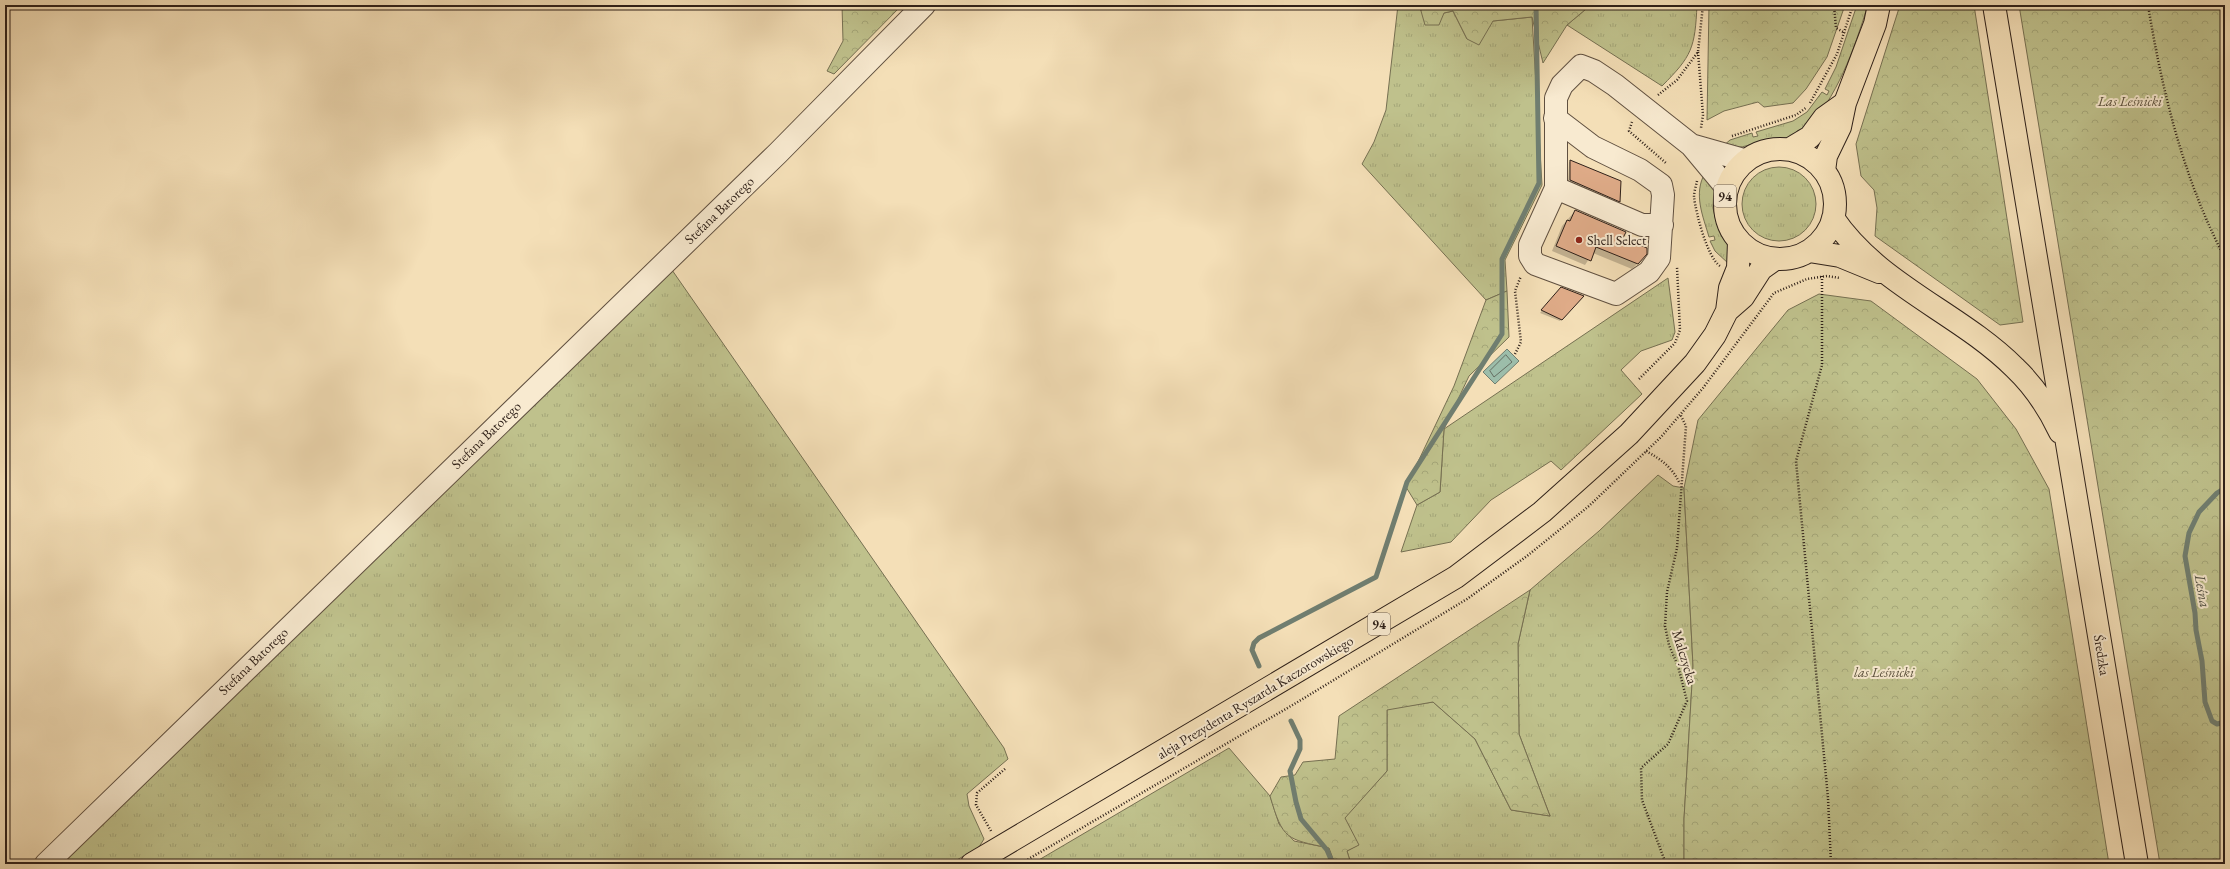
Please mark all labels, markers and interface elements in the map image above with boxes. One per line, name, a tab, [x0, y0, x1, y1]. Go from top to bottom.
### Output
park label: Las Leśnicki	[2097, 92, 2163, 110]
street label: Stefana Batorego	[680, 172, 758, 248]
road number: 94	[1714, 185, 1736, 207]
place label: Shell Select	[1587, 231, 1647, 249]
marker: Shell Select	[1574, 235, 1584, 245]
street label: Stefana Batorego	[447, 397, 525, 473]
water label: Leśna	[2191, 572, 2215, 609]
road number: 94	[1368, 613, 1390, 635]
street label: Stefana Batorego	[214, 623, 292, 699]
street label: Malczycka	[1668, 628, 1702, 687]
street label: aleja Prezydenta Ryszarda Kaczorowskiego	[1154, 631, 1357, 763]
street label: Średzka	[2090, 633, 2114, 677]
park label: las Leśnicki	[1854, 663, 1915, 681]

